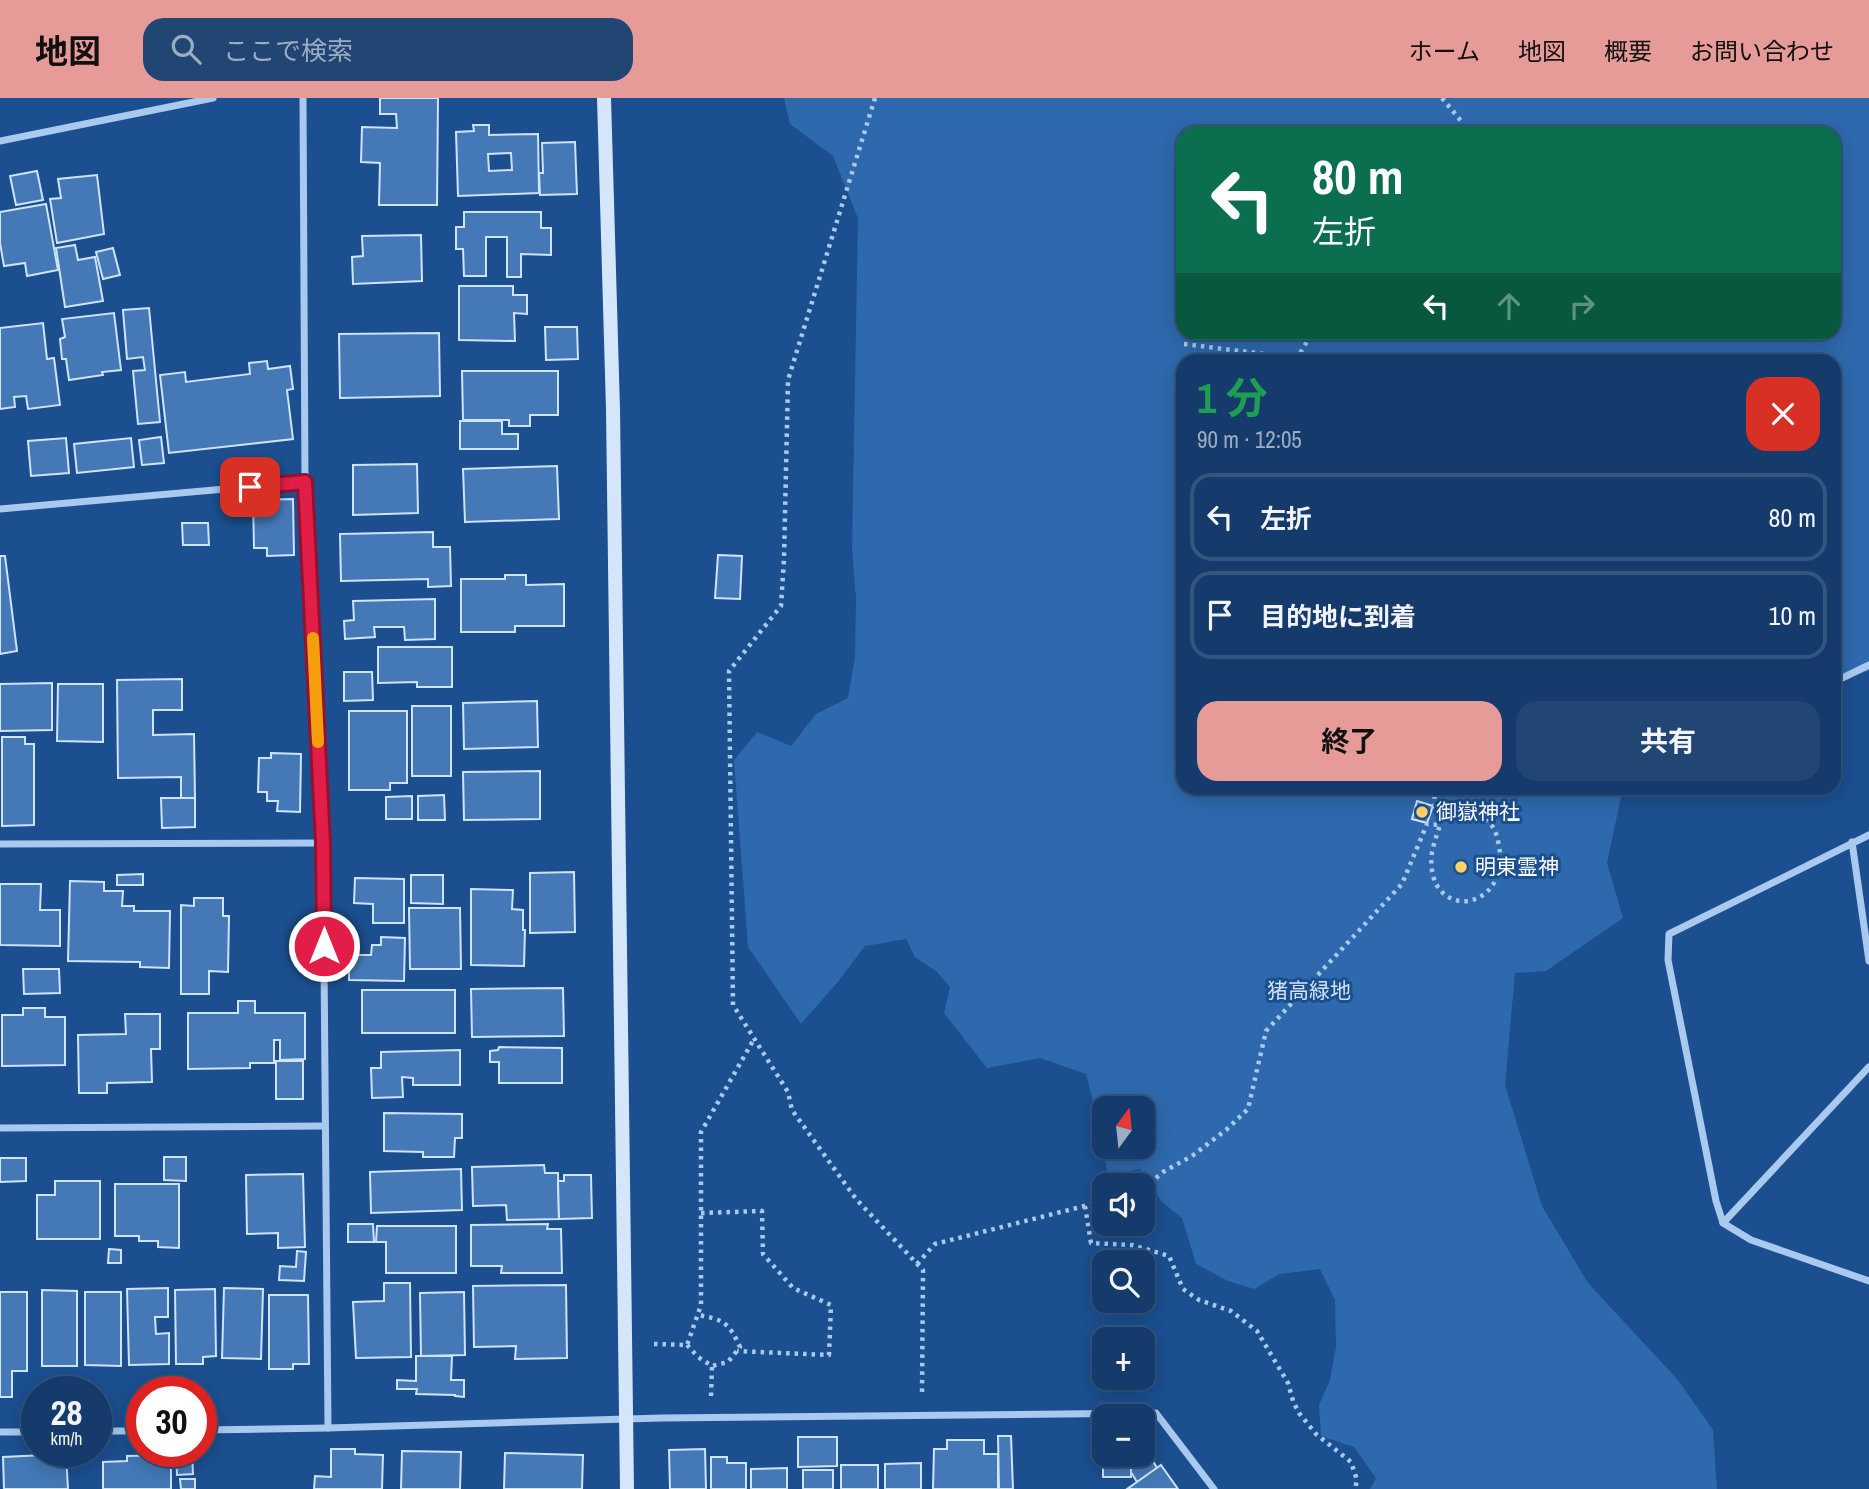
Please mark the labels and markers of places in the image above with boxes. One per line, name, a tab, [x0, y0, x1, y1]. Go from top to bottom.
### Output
pin	[220, 457, 280, 517]
place label: 御嶽神社	[1436, 797, 1520, 826]
marker: 御嶽神社	[1414, 804, 1430, 820]
place label: 明東霊神	[1475, 852, 1559, 881]
marker: 明東霊神	[1453, 859, 1469, 875]

